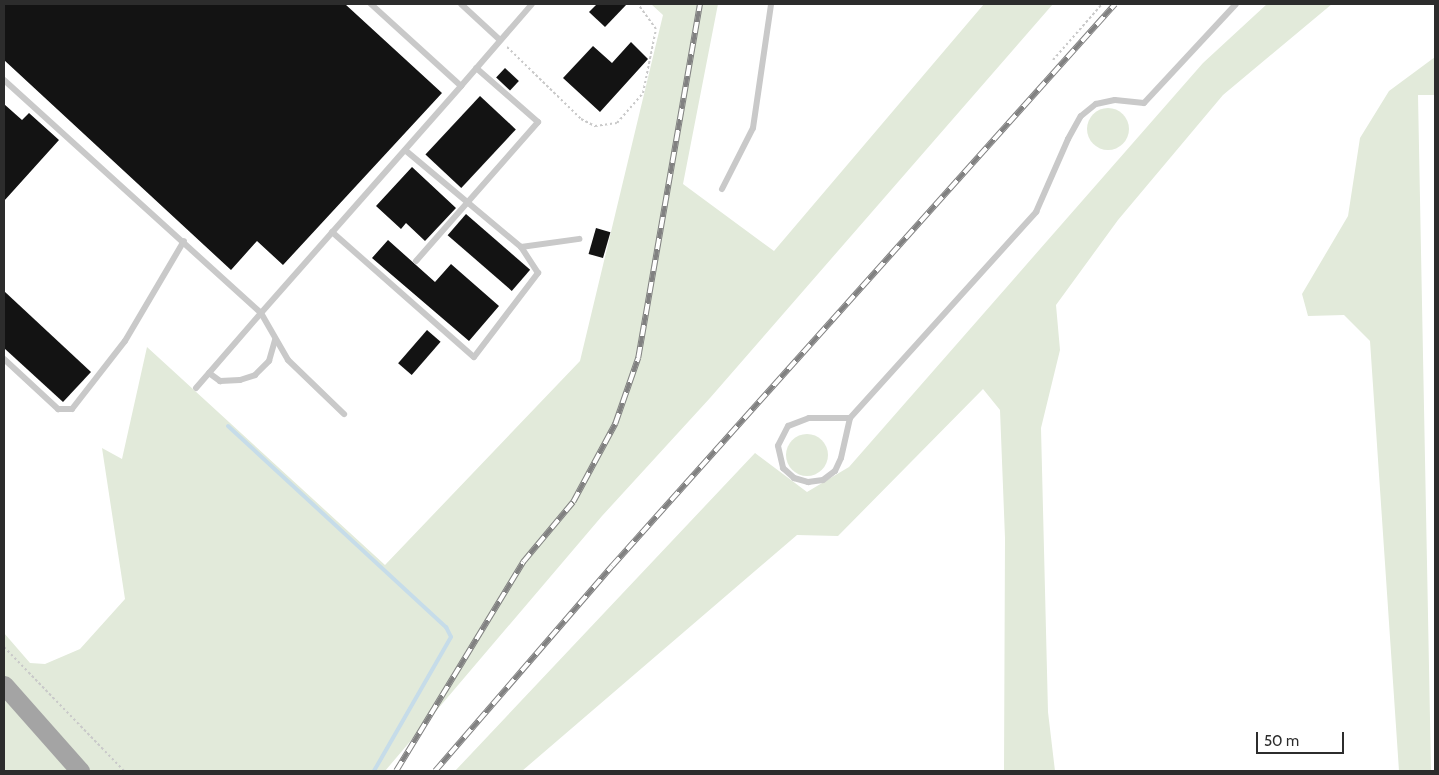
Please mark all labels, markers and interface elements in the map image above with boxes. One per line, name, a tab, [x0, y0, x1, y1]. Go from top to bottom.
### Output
scale bar	[1259, 722, 1346, 754]
text: 50 m	[1264, 732, 1299, 750]

